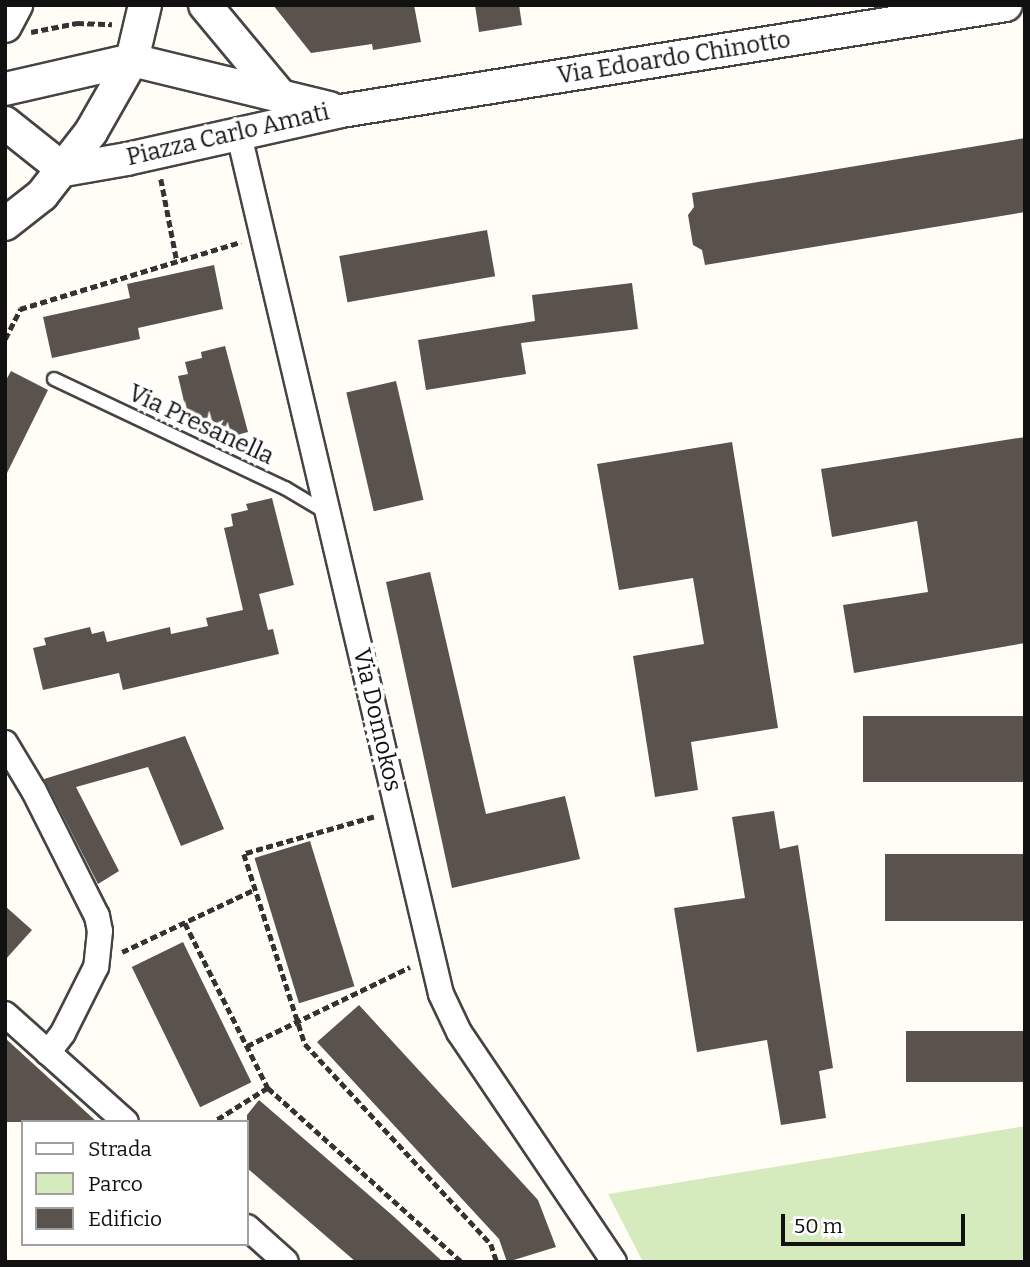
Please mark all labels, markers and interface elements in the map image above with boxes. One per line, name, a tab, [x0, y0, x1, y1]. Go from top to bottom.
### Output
street label: Via Edoardo Chinotto	[555, 25, 793, 91]
street label: Piazza Carlo Amati	[124, 98, 332, 172]
street label: Via Presanella	[124, 379, 278, 471]
street label: Via Domokos	[347, 646, 407, 794]
legend	[21, 1120, 248, 1246]
text: Strada	[88, 1136, 152, 1162]
text: Parco	[88, 1171, 143, 1197]
scale bar	[785, 1200, 969, 1244]
text: Edificio	[88, 1206, 162, 1232]
text: 50 m	[794, 1213, 843, 1239]

